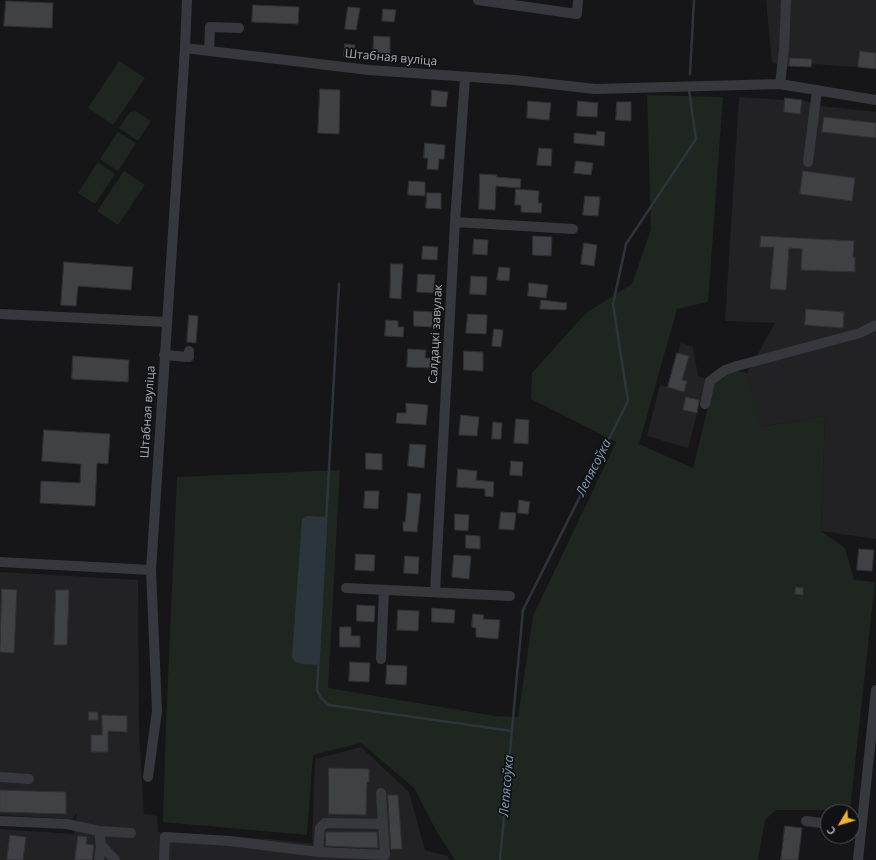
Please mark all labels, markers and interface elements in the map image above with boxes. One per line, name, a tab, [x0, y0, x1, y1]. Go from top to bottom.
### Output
street label: Штабная вуліца	[344, 47, 438, 69]
street label: Салдацкі завулак	[426, 284, 446, 384]
street label: Штабная вуліца	[138, 365, 158, 459]
water label: Лепясоўка	[573, 437, 615, 499]
water label: Лепясоўка	[497, 754, 517, 818]
north arrow	[820, 804, 860, 844]
text: С	[823, 824, 839, 838]

